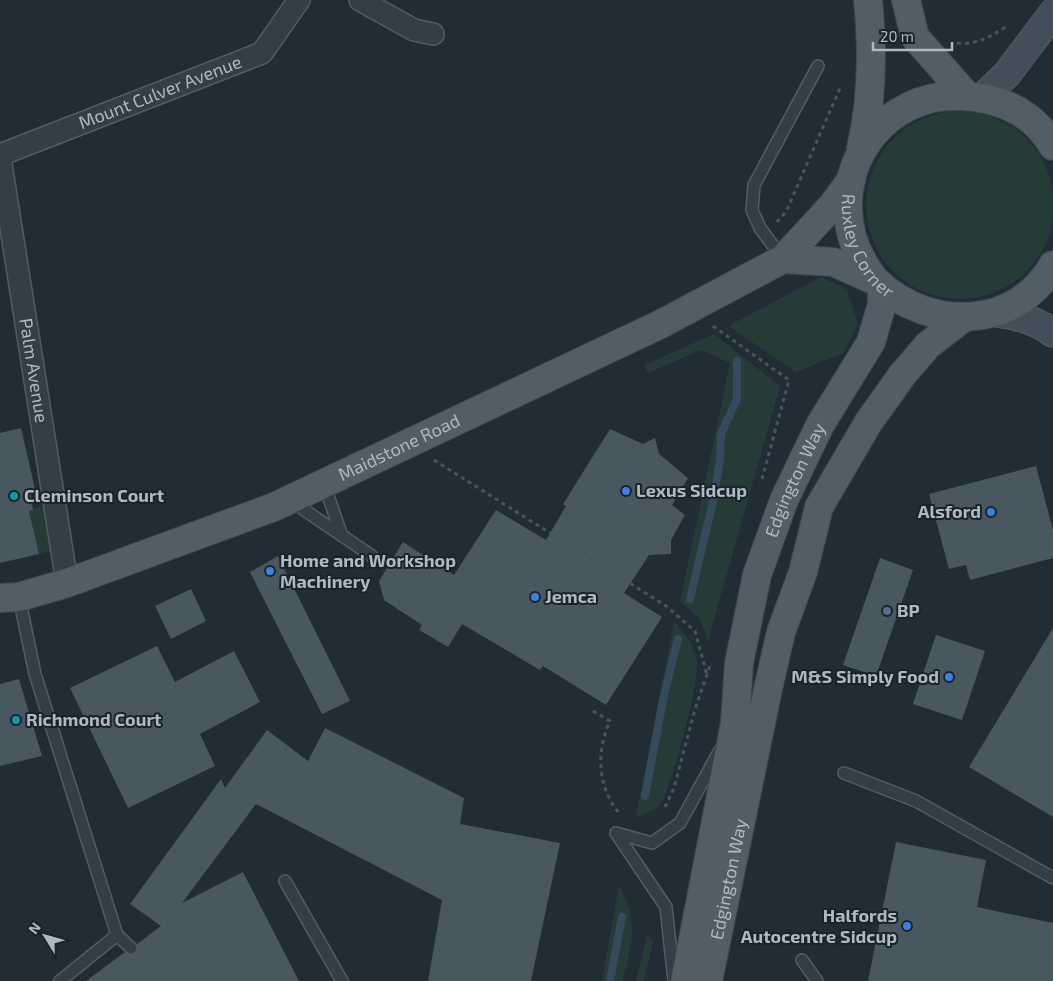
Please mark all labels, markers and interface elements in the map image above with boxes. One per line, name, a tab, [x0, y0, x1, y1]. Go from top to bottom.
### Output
scale bar	[873, 20, 952, 52]
text: 20 m	[880, 27, 914, 45]
street label: Mount Culver Avenue	[75, 50, 245, 133]
street label: Ruxley Corner	[838, 193, 899, 302]
street label: Palm Avenue	[15, 316, 54, 424]
street label: Maidstone Road	[334, 409, 463, 485]
street label: Edgington Way	[759, 419, 830, 540]
place label: Lexus Sidcup	[636, 479, 747, 501]
place label: Cleminson Court	[24, 484, 165, 506]
marker: Lexus Sidcup	[620, 485, 632, 497]
marker: Cleminson Court	[8, 490, 20, 502]
place label: Alsford	[918, 500, 981, 522]
marker: Alsford	[985, 506, 997, 518]
place label: Home and Workshop Machinery	[280, 549, 456, 592]
marker: Home and Workshop Machinery	[264, 565, 276, 577]
place label: Jemca	[545, 585, 597, 607]
marker: Jemca	[529, 591, 541, 603]
place label: BP	[897, 599, 920, 621]
marker: BP	[881, 605, 893, 617]
place label: M&S Simply Food	[791, 665, 939, 687]
marker: M&S Simply Food	[943, 671, 955, 683]
place label: Richmond Court	[26, 708, 162, 730]
marker: Richmond Court	[10, 714, 22, 726]
street label: Edgington Way	[705, 816, 751, 941]
place label: Halfords Autocentre Sidcup	[741, 904, 897, 947]
north arrow	[20, 911, 70, 961]
text: N	[24, 919, 44, 937]
marker: Halfords Autocentre Sidcup	[901, 920, 913, 932]

